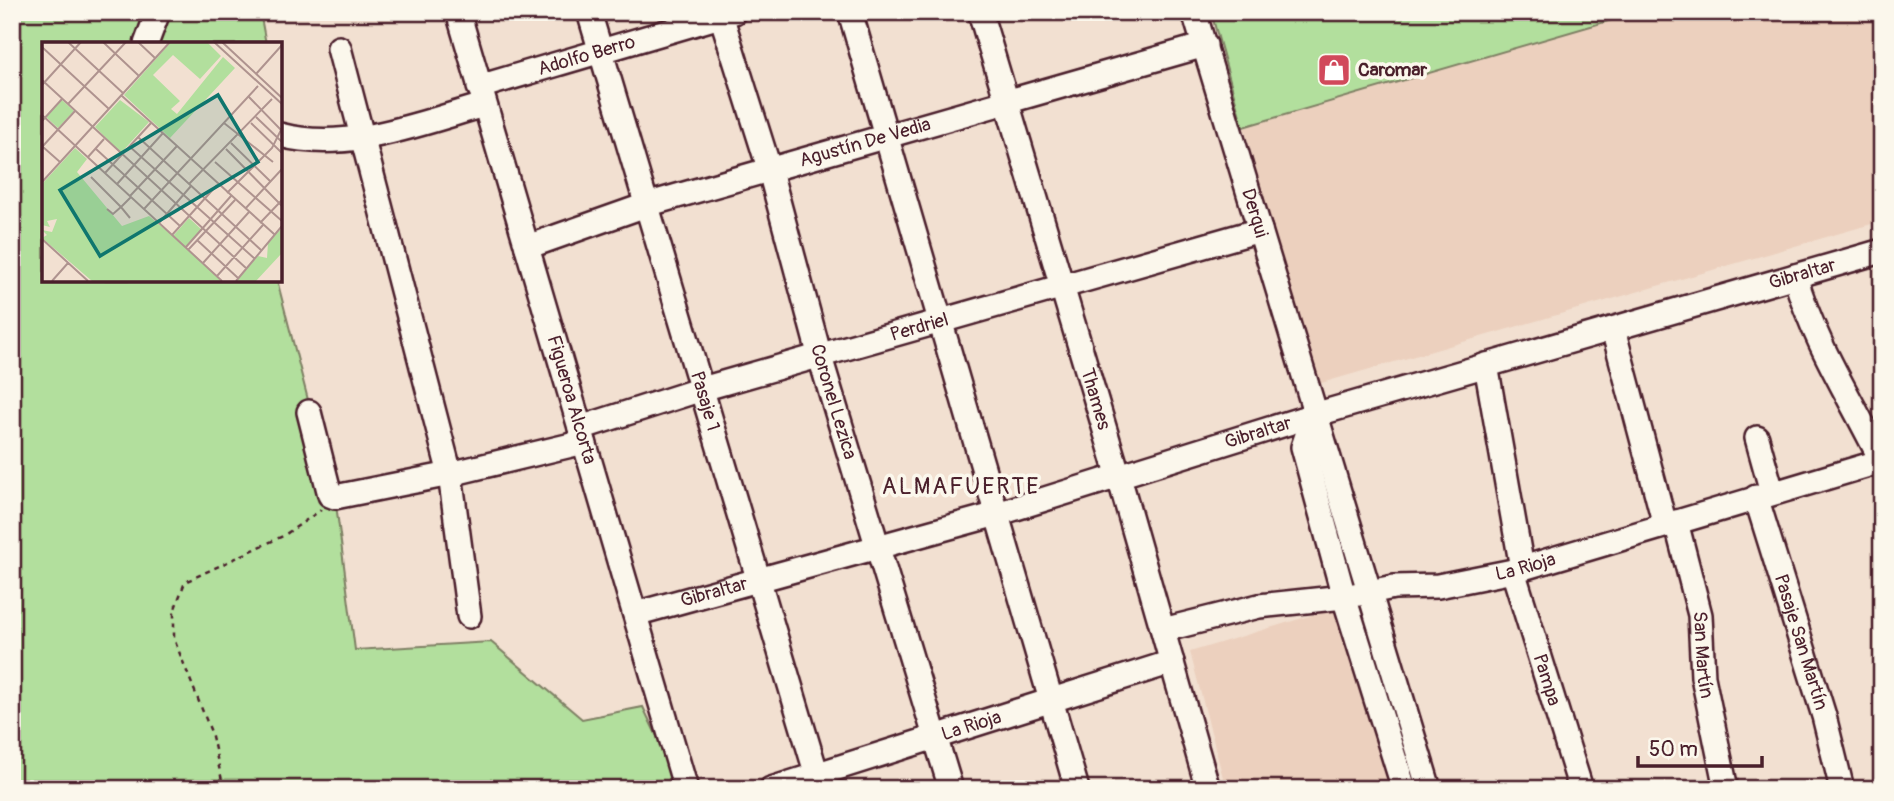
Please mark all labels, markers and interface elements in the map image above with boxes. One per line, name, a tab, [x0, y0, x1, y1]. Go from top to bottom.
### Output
street label: Adolfo Berro	[535, 30, 638, 81]
inset map	[42, 42, 282, 282]
shop icon: Caromar	[1315, 51, 1353, 89]
place label: Caromar	[1358, 58, 1427, 82]
street label: Agustín De Vedia	[797, 112, 934, 173]
street label: Derqui	[1236, 186, 1274, 240]
street label: Gibraltar	[1766, 253, 1839, 295]
street label: Perdriel	[887, 307, 951, 347]
street label: Figueroa Alcorta	[542, 332, 602, 467]
street label: Coronel Lezica	[805, 342, 862, 462]
street label: Thames	[1075, 365, 1116, 433]
street label: Pasaje 1	[685, 368, 725, 434]
street label: Gibraltar	[1222, 411, 1295, 454]
district label: ALMAFUERTE	[882, 472, 1040, 501]
street label: La Rioja	[1493, 547, 1559, 586]
street label: Gibraltar	[678, 571, 751, 613]
street label: Pasaje San Martín	[1769, 571, 1833, 713]
street label: San Martín	[1688, 611, 1719, 701]
street label: Pampa	[1528, 651, 1566, 709]
street label: La Rioja	[938, 705, 1004, 746]
scale bar	[1638, 724, 1763, 768]
text: 50 m	[1649, 736, 1698, 763]

